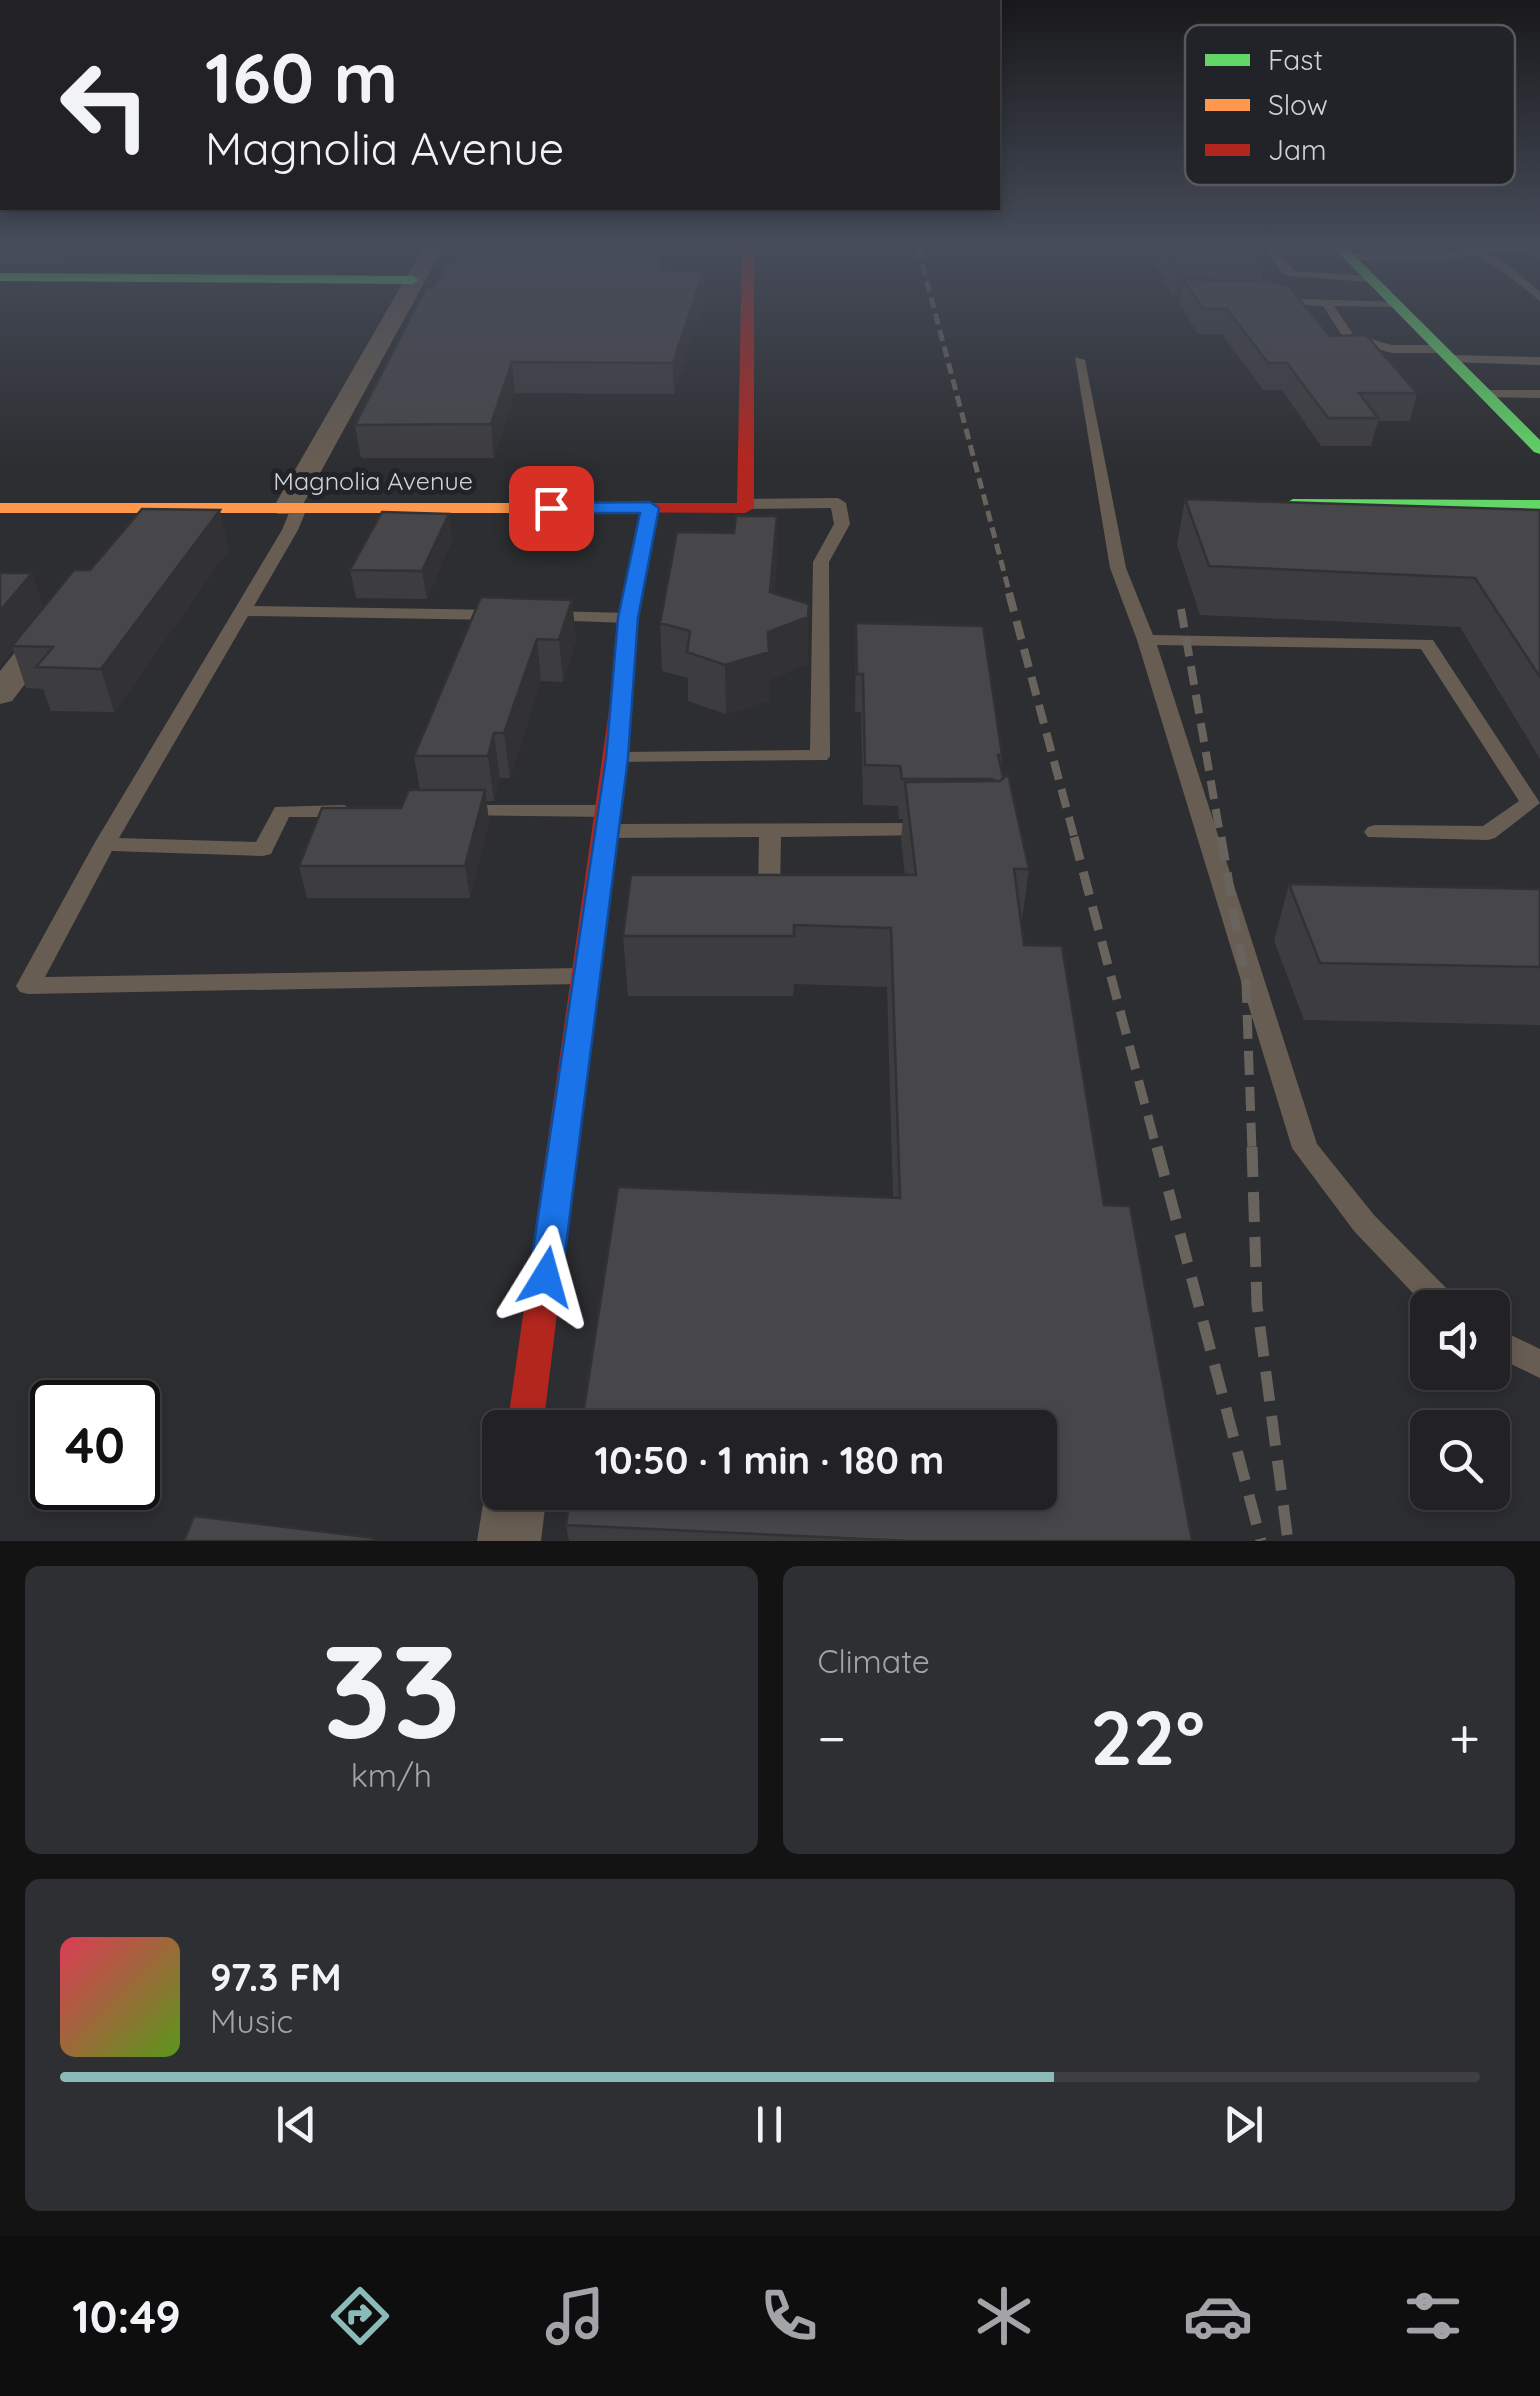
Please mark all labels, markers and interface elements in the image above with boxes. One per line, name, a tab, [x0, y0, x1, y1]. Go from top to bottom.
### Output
legend	[1185, 25, 1515, 185]
text: 160 m	[205, 33, 398, 121]
icon: left	[40, 40, 170, 170]
text: Fast	[1268, 42, 1323, 77]
text: Slow	[1268, 87, 1328, 122]
text: Magnolia Avenue	[205, 120, 564, 176]
text: Jam	[1268, 132, 1327, 167]
street label: Magnolia Avenue	[273, 465, 473, 496]
pin	[509, 466, 594, 551]
icon: arrive	[524, 481, 579, 536]
position arrow	[494, 1225, 598, 1329]
map controls	[1410, 1290, 1510, 1510]
button: sound	[1410, 1290, 1510, 1390]
speed limit sign: 40	[30, 1380, 160, 1510]
button: search	[1410, 1410, 1510, 1510]
text: 10:50 · 1 min · 180 m	[595, 1436, 944, 1484]
text: 33	[321, 1608, 461, 1771]
text: Climate	[818, 1641, 930, 1681]
text: 22°	[1090, 1690, 1205, 1784]
text: −	[818, 1703, 846, 1772]
text: +	[1449, 1703, 1480, 1772]
text: km/h	[351, 1755, 432, 1795]
text: 97.3 FM	[210, 1953, 342, 2001]
text: Music	[210, 2001, 293, 2041]
icon: previous	[269, 2097, 324, 2152]
icon: pause	[742, 2097, 797, 2152]
icon: next	[1216, 2097, 1271, 2152]
icon: directions	[325, 2281, 395, 2351]
icon: music	[540, 2281, 610, 2351]
icon: phone	[754, 2281, 824, 2351]
icon: climate	[969, 2281, 1039, 2351]
icon: car	[1183, 2281, 1253, 2351]
icon: filters	[1398, 2281, 1468, 2351]
text: 10:49	[72, 2288, 181, 2344]

